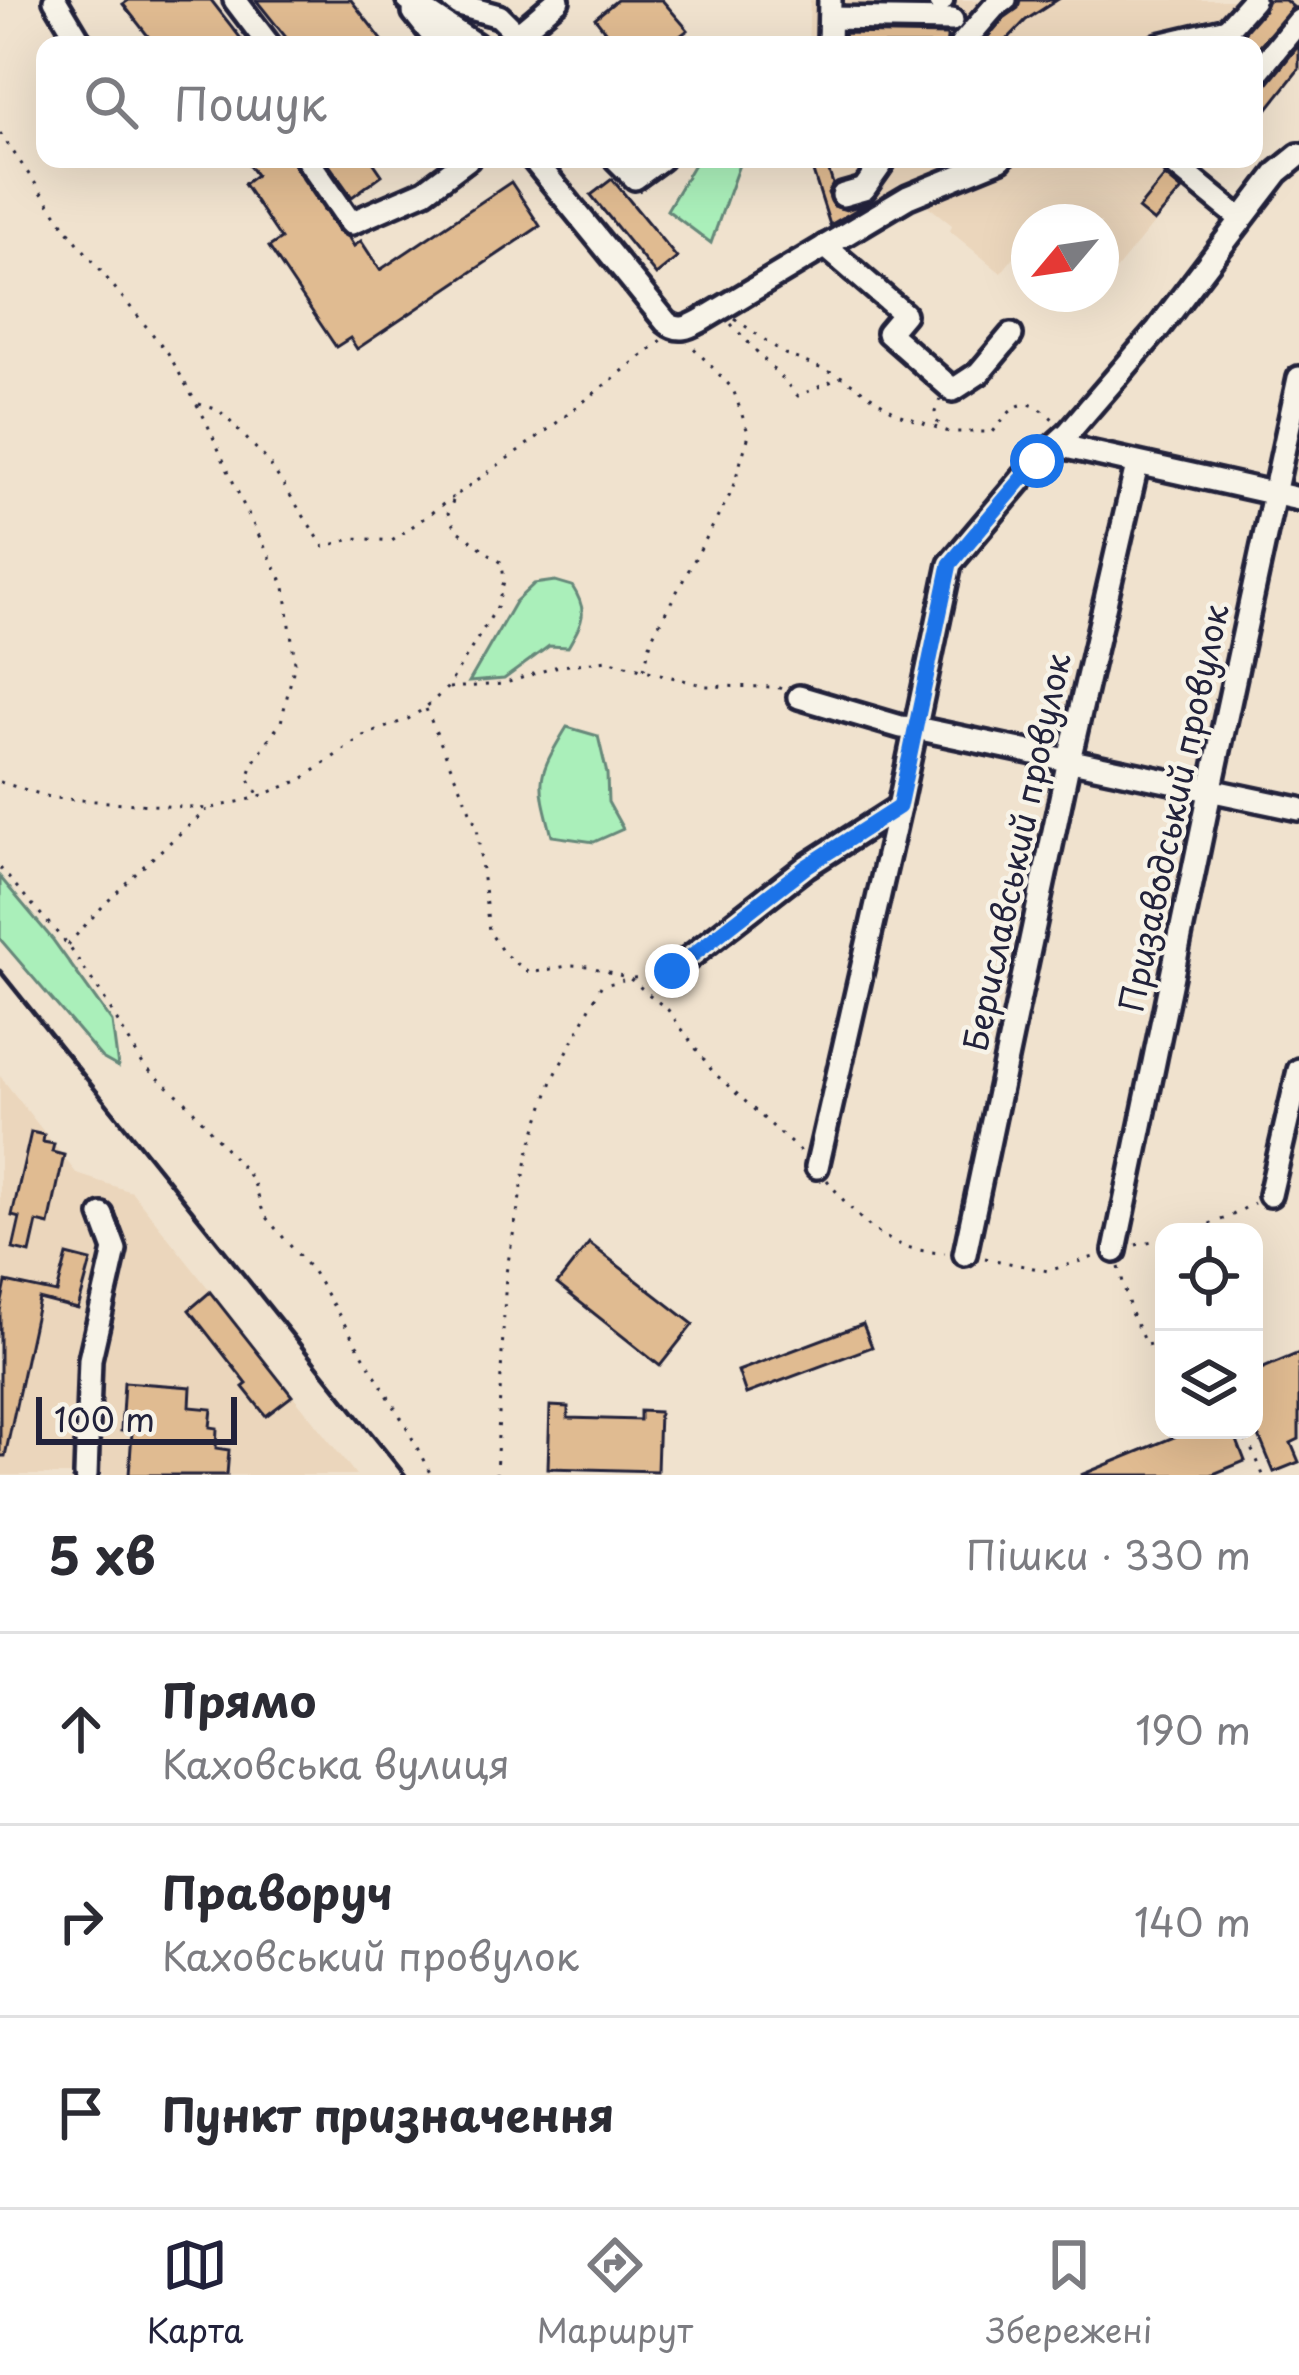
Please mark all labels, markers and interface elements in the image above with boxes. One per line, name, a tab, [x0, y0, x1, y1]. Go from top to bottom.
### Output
search box	[36, 36, 1263, 168]
text: Пошук	[174, 68, 327, 136]
icon: search	[78, 69, 144, 135]
north arrow	[1011, 204, 1119, 312]
route start	[1010, 434, 1064, 488]
street label: Призаводський провулок	[1104, 599, 1240, 1016]
street label: Бериславський провулок	[948, 648, 1082, 1055]
route end	[645, 944, 699, 998]
map controls	[1155, 1223, 1263, 1439]
button: locate	[1155, 1223, 1263, 1331]
button: layers	[1155, 1331, 1263, 1439]
scale bar	[36, 1391, 237, 1444]
text: 100 m	[54, 1393, 155, 1443]
text: 5 хв	[48, 1515, 156, 1592]
text: Пішки · 330 m	[966, 1524, 1251, 1583]
text: Прямо	[162, 1665, 316, 1733]
icon: ahead	[48, 1696, 114, 1762]
text: 190 m	[1135, 1699, 1251, 1758]
text: Каховська вулиця	[162, 1733, 510, 1792]
text: Праворуч	[162, 1857, 393, 1925]
icon: right	[48, 1888, 114, 1954]
text: 140 m	[1134, 1891, 1251, 1950]
text: Каховський провулок	[162, 1925, 579, 1984]
text: Пункт призначення	[162, 2079, 614, 2147]
icon: arrive	[48, 2080, 114, 2146]
tab: Карта	[147, 2232, 244, 2354]
tab: Маршрут	[537, 2232, 693, 2354]
tab: Збережені	[986, 2232, 1152, 2354]

